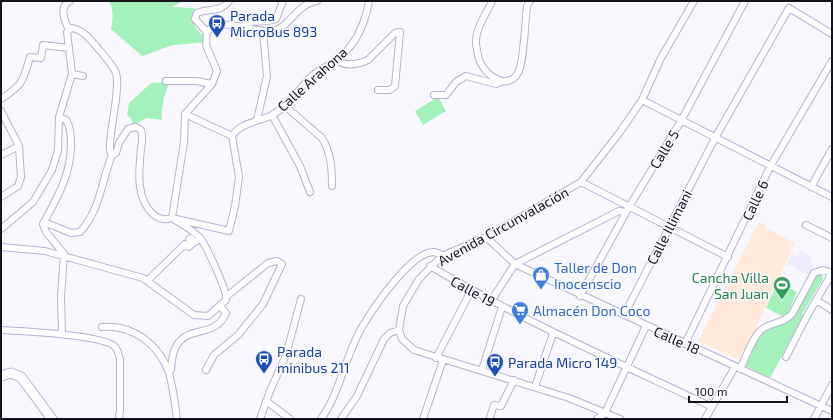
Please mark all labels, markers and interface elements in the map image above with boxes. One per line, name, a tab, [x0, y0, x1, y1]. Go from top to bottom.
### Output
place label: Parada MicroBus 893	[230, 7, 317, 40]
bus stop icon: Parada MicroBus 893	[207, 13, 227, 38]
street label: Calle Arahona	[274, 43, 350, 115]
street label: Calle 5	[646, 127, 682, 171]
street label: Calle 6	[738, 177, 772, 223]
street label: Avenida Circunvalación	[435, 183, 571, 269]
street label: Calle Illimani	[643, 187, 695, 267]
place label: Taller de Don Inocenscio	[554, 259, 637, 292]
shop icon: Taller de Don Inocenscio	[531, 265, 551, 290]
place label: Cancha Villa San Juan	[692, 269, 769, 302]
street label: Calle 19	[448, 272, 498, 310]
sports icon: Cancha Villa San Juan	[772, 275, 792, 300]
supermarket icon: Almacén Don Coco	[510, 300, 530, 325]
place label: Almacén Don Coco	[533, 302, 650, 319]
street label: Calle 18	[651, 322, 703, 358]
place label: Parada minibus 211	[277, 343, 350, 376]
bus stop icon: Parada minibus 211	[254, 349, 274, 374]
bus stop icon: Parada Micro 149	[485, 352, 505, 377]
place label: Parada Micro 149	[508, 354, 617, 371]
scale bar	[689, 378, 787, 404]
text: 100 m	[695, 384, 727, 398]

